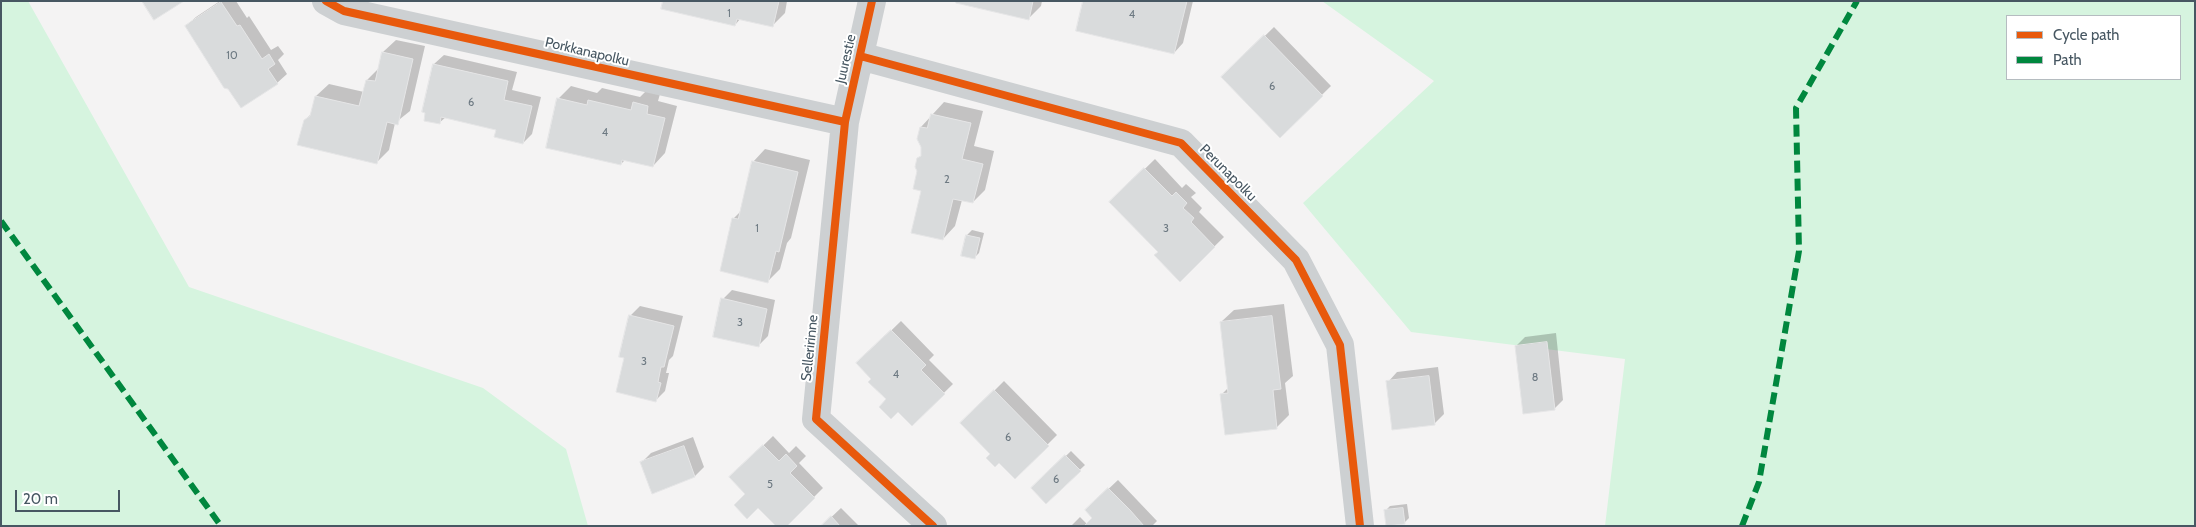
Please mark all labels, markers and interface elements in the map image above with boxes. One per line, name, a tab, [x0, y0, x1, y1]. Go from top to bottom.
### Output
house number: 1	[727, 7, 731, 21]
house number: 4	[1129, 8, 1135, 22]
legend	[2006, 15, 2181, 80]
text: Cycle path	[2053, 26, 2119, 44]
street label: Juurestie	[832, 33, 860, 85]
street label: Porkkanapolku	[543, 34, 631, 70]
house number: 10	[226, 49, 238, 63]
text: Path	[2053, 51, 2082, 69]
house number: 6	[1269, 80, 1275, 94]
house number: 6	[468, 96, 474, 110]
house number: 4	[602, 126, 608, 140]
street label: Perunapolku	[1196, 141, 1260, 205]
house number: 2	[944, 173, 950, 187]
house number: 1	[755, 222, 759, 236]
house number: 3	[1163, 222, 1169, 236]
street label: Selleririnne	[798, 314, 822, 382]
house number: 3	[737, 316, 743, 330]
house number: 3	[641, 355, 647, 369]
house number: 4	[893, 368, 899, 382]
house number: 8	[1532, 371, 1538, 385]
house number: 6	[1005, 431, 1011, 445]
house number: 6	[1053, 473, 1059, 487]
house number: 5	[767, 478, 773, 492]
scale bar	[18, 480, 122, 512]
text: 20 m	[23, 490, 58, 508]

